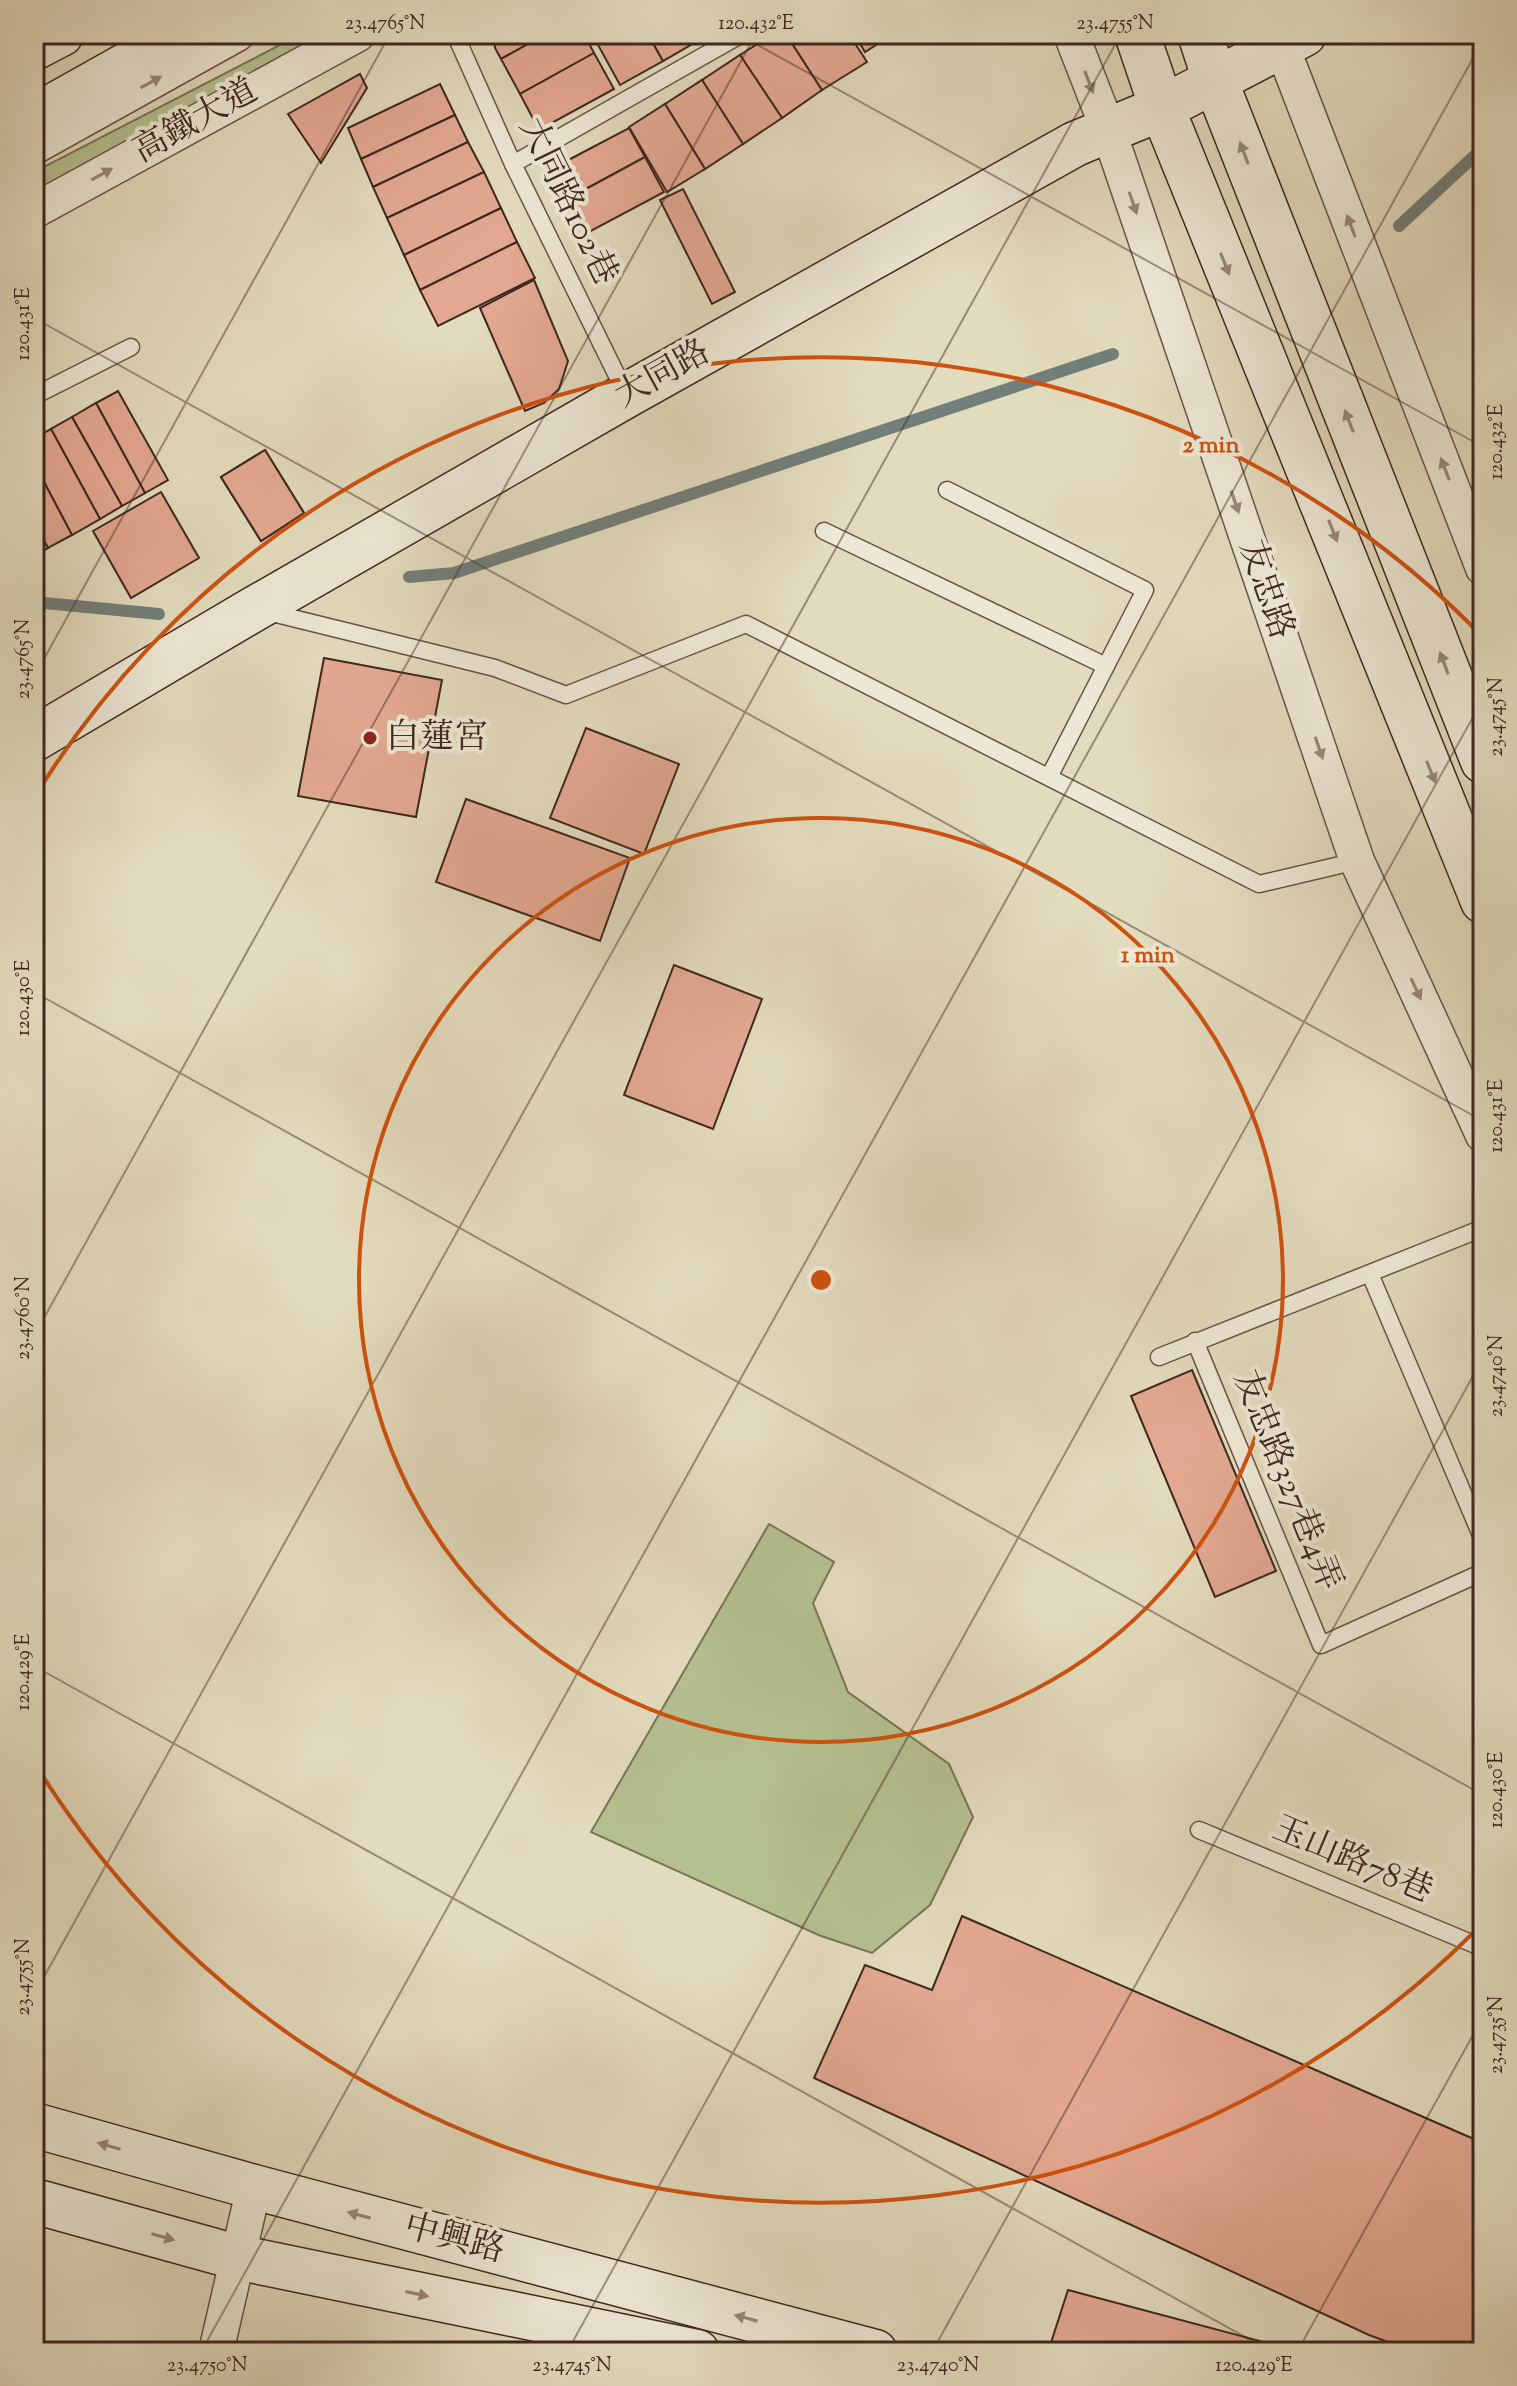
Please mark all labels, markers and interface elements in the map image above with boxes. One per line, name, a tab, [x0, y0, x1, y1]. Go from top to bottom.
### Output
text: 23.4765°N	[345, 10, 425, 39]
text: 120.432°E	[718, 10, 794, 39]
text: 23.4755°N	[1076, 10, 1154, 39]
street label: 高鐵大道	[125, 68, 267, 176]
one-way arrow	[1083, 70, 1096, 94]
one-way arrow	[140, 75, 162, 89]
street label: 大同路102巷	[505, 110, 629, 294]
one-way arrow	[1237, 141, 1250, 165]
one-way arrow	[91, 167, 114, 180]
one-way arrow	[1127, 191, 1139, 215]
one-way arrow	[1344, 214, 1357, 238]
one-way arrow	[1219, 252, 1232, 276]
text: 120.431°E	[10, 287, 39, 361]
street label: 大同路	[607, 329, 719, 421]
text: 120.432°E	[1483, 404, 1512, 480]
one-way arrow	[1342, 409, 1355, 433]
text: 2 min	[1182, 429, 1240, 463]
one-way arrow	[1438, 457, 1451, 481]
one-way arrow	[1229, 490, 1241, 514]
one-way arrow	[1327, 519, 1340, 543]
street label: 友忠路	[1225, 534, 1305, 646]
text: 23.4765°N	[10, 619, 39, 699]
one-way arrow	[1437, 651, 1450, 675]
text: 23.4745°N	[1483, 677, 1512, 757]
place label: 白蓮宮	[386, 714, 488, 763]
marker: 白蓮宮	[361, 729, 379, 747]
one-way arrow	[1313, 736, 1325, 760]
one-way arrow	[1424, 760, 1437, 784]
text: 1 min	[1121, 939, 1176, 973]
text: 120.430°E	[10, 960, 39, 1036]
one-way arrow	[1409, 977, 1423, 1001]
text: 120.431°E	[1483, 1079, 1512, 1153]
centre of rings	[807, 1266, 835, 1294]
text: 23.4760°N	[10, 1276, 39, 1360]
text: 23.4740°N	[1483, 1335, 1512, 1417]
street label: 友忠路327巷4弄	[1219, 1363, 1353, 1599]
text: 120.429°E	[10, 1633, 39, 1711]
text: 120.430°E	[1483, 1752, 1512, 1828]
street label: 玉山路78巷	[1264, 1805, 1440, 1917]
text: 23.4755°N	[10, 1938, 39, 2016]
text: 23.4735°N	[1483, 1996, 1512, 2074]
one-way arrow	[96, 2139, 120, 2152]
street label: 中興路	[398, 2203, 510, 2277]
one-way arrow	[347, 2208, 371, 2221]
one-way arrow	[152, 2231, 176, 2244]
one-way arrow	[404, 2288, 429, 2301]
one-way arrow	[733, 2311, 758, 2323]
text: 23.4750°N	[167, 2352, 247, 2381]
text: 23.4745°N	[532, 2352, 612, 2381]
text: 23.4740°N	[897, 2352, 979, 2381]
text: 120.429°E	[1215, 2352, 1293, 2381]

